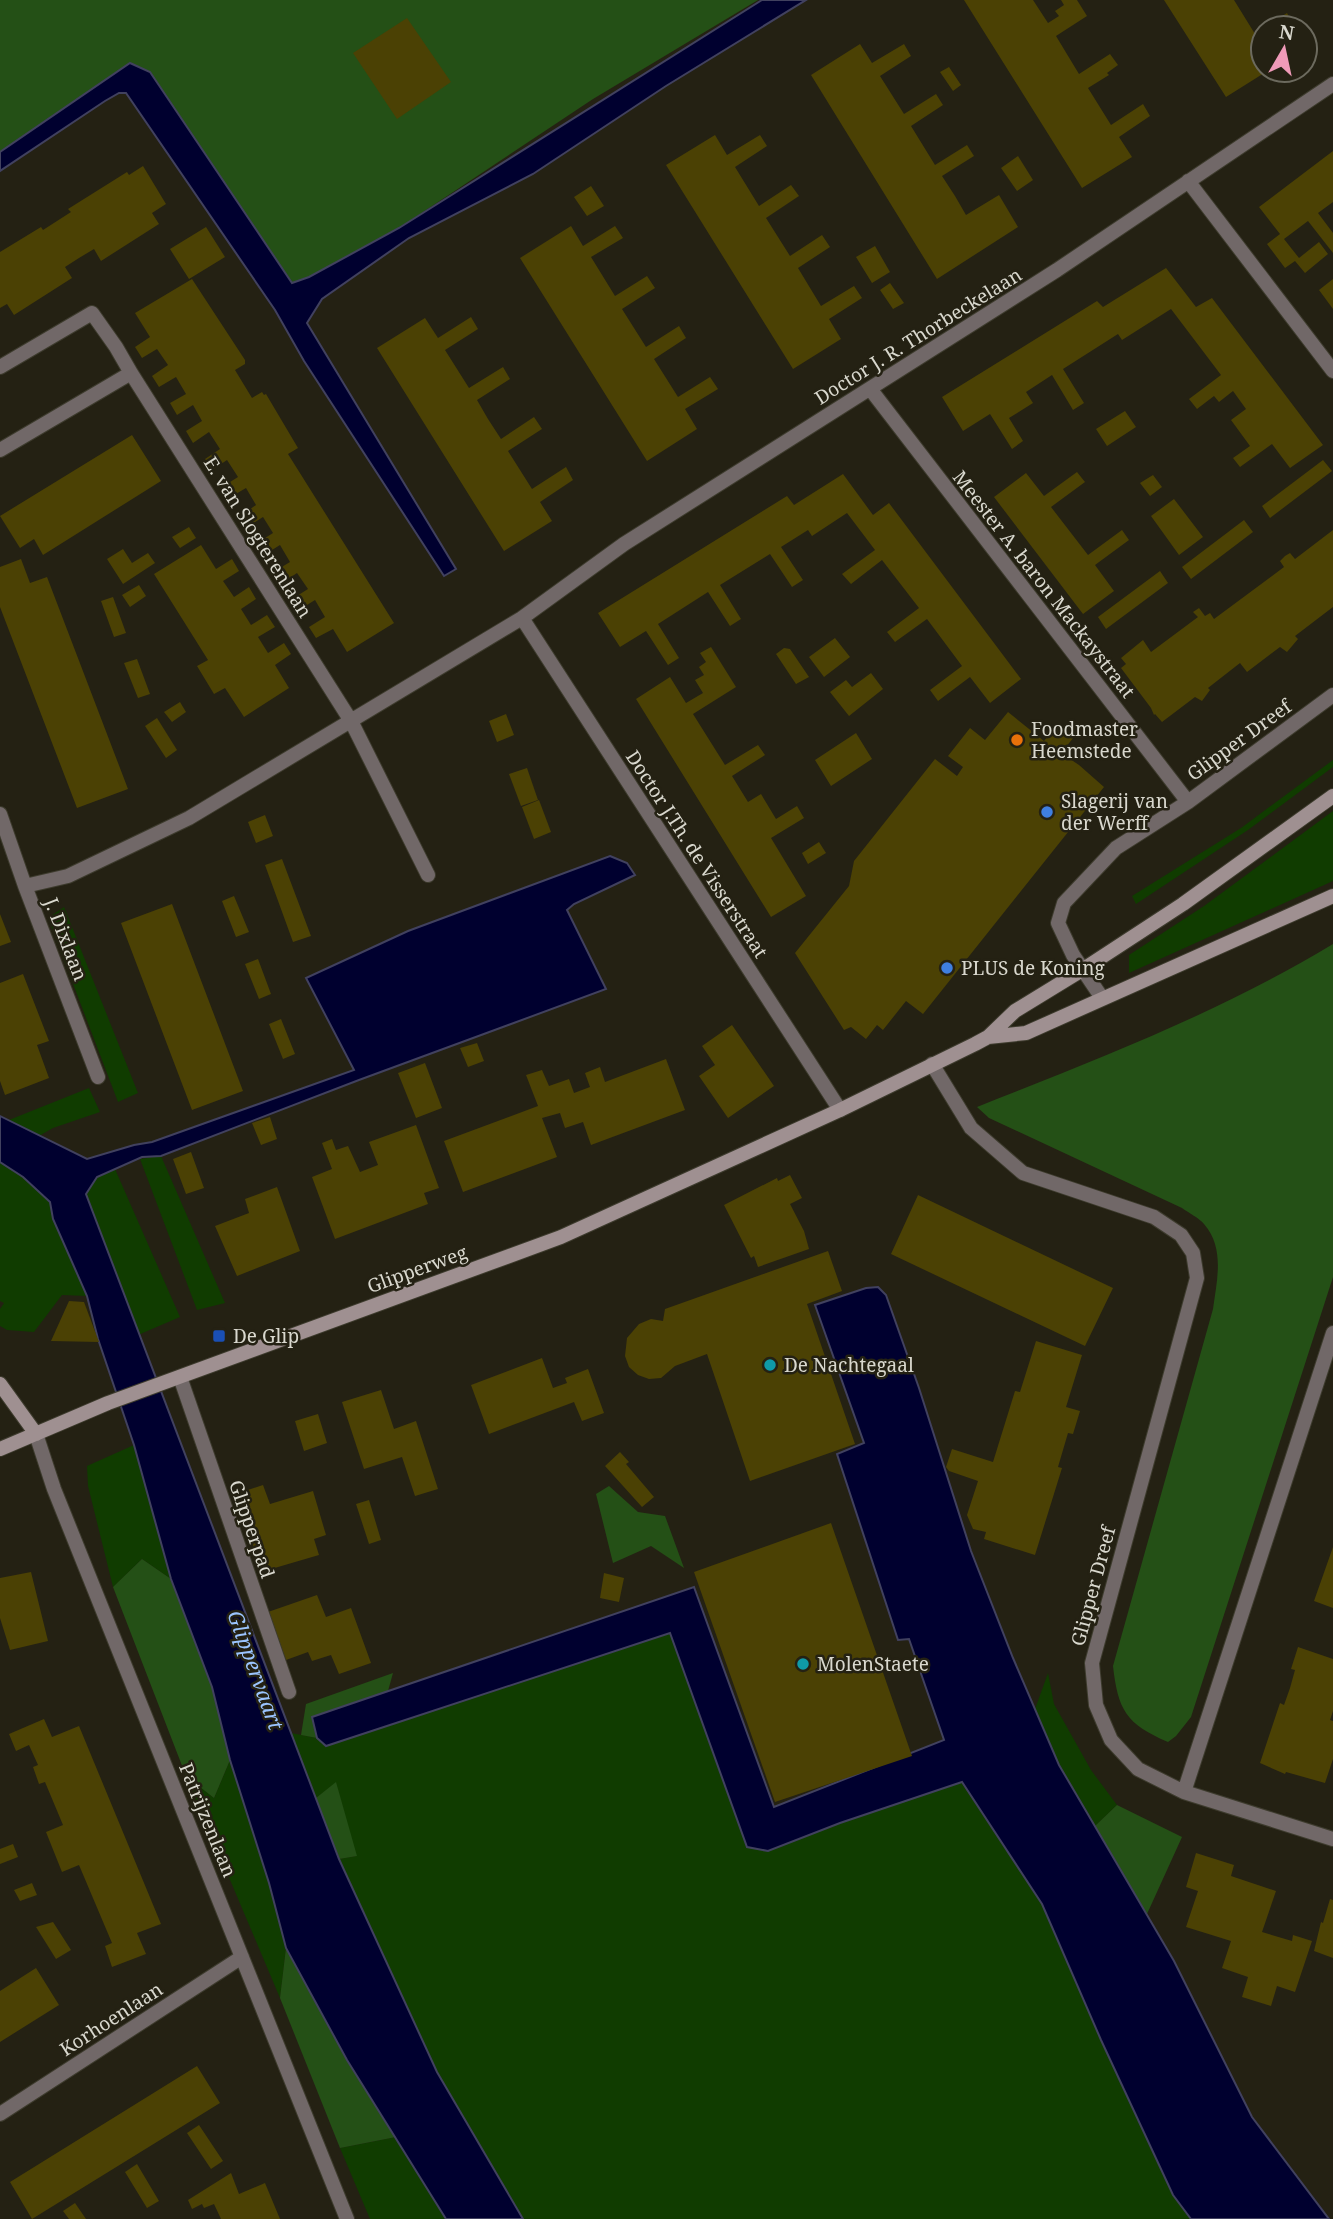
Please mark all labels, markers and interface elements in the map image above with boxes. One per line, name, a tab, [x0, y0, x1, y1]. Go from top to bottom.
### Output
north arrow	[1249, 14, 1319, 84]
text: N	[1277, 18, 1296, 46]
street label: Doctor J. R. Thorbeckelaan	[810, 262, 1026, 410]
street label: E. van Slogterenlaan	[198, 451, 318, 623]
street label: Meester A. baron Mackaystraat	[947, 465, 1141, 703]
street label: Glipper Dreef	[1182, 692, 1298, 787]
place label: Foodmaster Heemstede	[1031, 716, 1138, 764]
marker: Foodmaster Heemstede	[1009, 732, 1025, 748]
street label: Doctor J.Th. de Visserstraat	[620, 745, 774, 963]
place label: Slagerij van der Werff	[1061, 788, 1168, 836]
marker: Slagerij van der Werff	[1039, 804, 1055, 820]
street label: J. Dixlaan	[38, 893, 94, 984]
place label: PLUS de Koning	[961, 955, 1105, 981]
marker: PLUS de Koning	[939, 960, 955, 976]
street label: Glipperweg	[363, 1239, 471, 1299]
place label: De Glip	[233, 1323, 299, 1349]
marker: De Glip	[211, 1328, 227, 1344]
place label: De Nachtegaal	[784, 1352, 914, 1378]
marker: De Nachtegaal	[762, 1357, 778, 1373]
street label: Glipperpad	[223, 1477, 281, 1582]
street label: Glipper Dreef	[1065, 1521, 1122, 1649]
water label: Glippervaart	[221, 1606, 291, 1734]
place label: MolenStaete	[817, 1651, 929, 1677]
marker: MolenStaete	[795, 1656, 811, 1672]
street label: Patrijzenlaan	[173, 1759, 243, 1881]
street label: Korhoenlaan	[55, 1976, 167, 2062]

